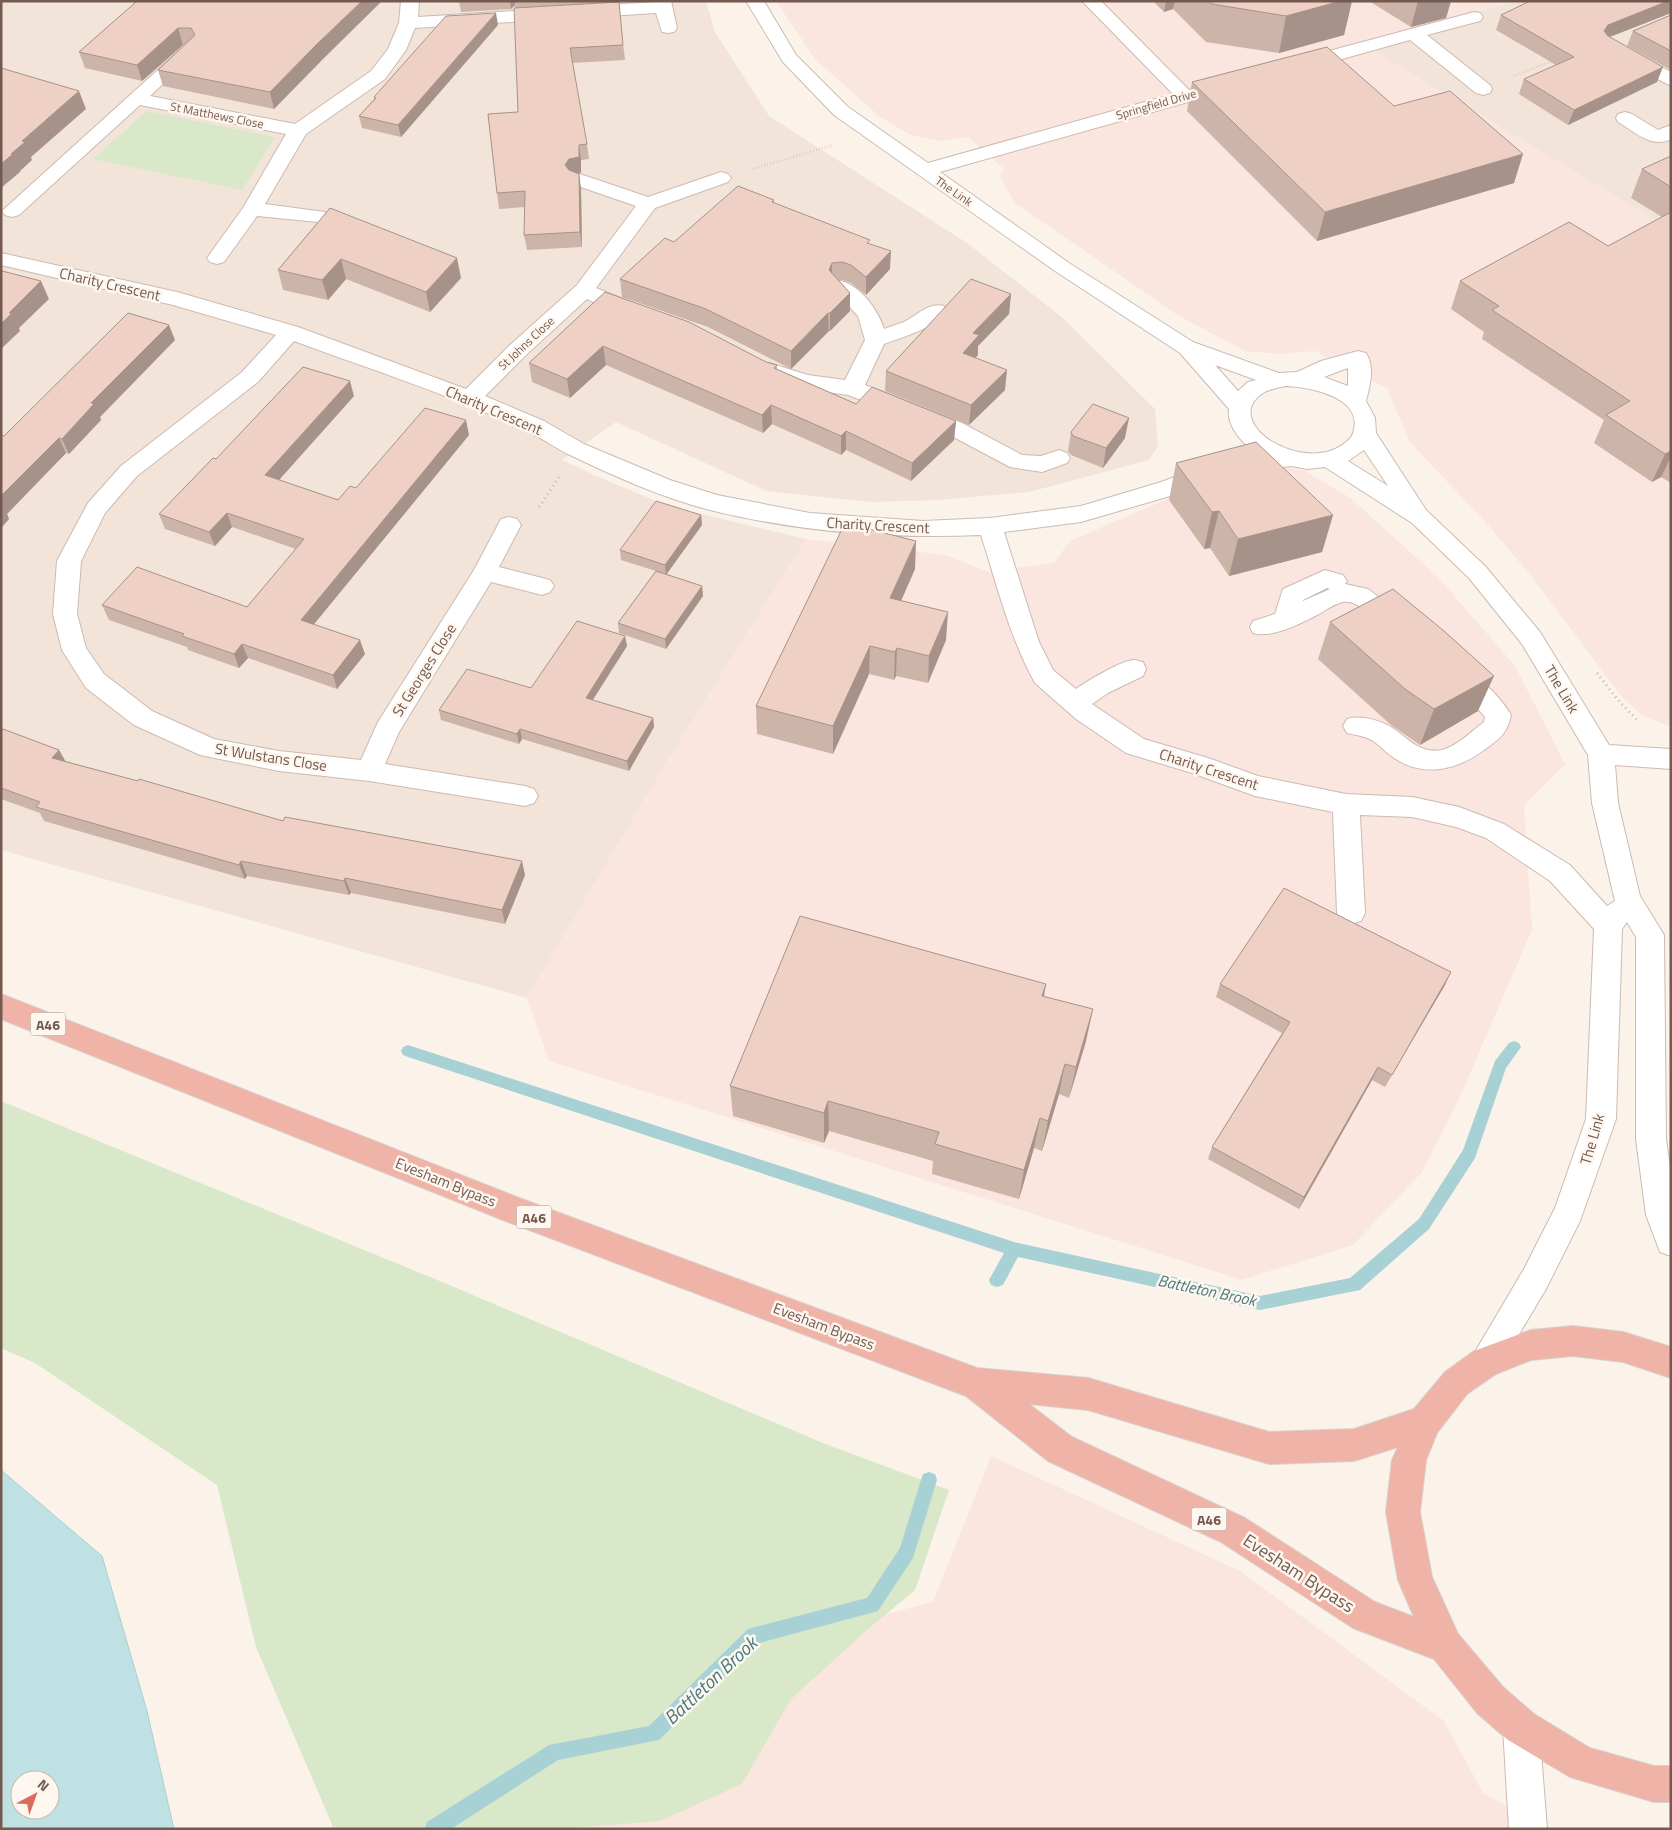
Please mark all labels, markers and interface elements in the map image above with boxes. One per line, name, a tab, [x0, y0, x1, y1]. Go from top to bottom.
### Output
street label: Springfield Drive	[1114, 83, 1198, 125]
street label: St Matthews Close	[169, 97, 265, 133]
street label: The Link	[931, 171, 977, 211]
street label: Charity Crescent	[57, 261, 163, 307]
street label: St Johns Close	[493, 312, 559, 374]
street label: Charity Crescent	[442, 379, 547, 441]
street label: Charity Crescent	[826, 511, 931, 539]
street label: St Georges Close	[386, 619, 462, 721]
street label: The Link	[1539, 661, 1585, 717]
street label: St Wulstans Close	[213, 737, 329, 777]
street label: Charity Crescent	[1156, 742, 1262, 796]
road number: A46	[30, 1012, 66, 1036]
street label: The Link	[1574, 1111, 1610, 1167]
street label: Evesham Bypass	[392, 1151, 500, 1213]
road number: A46	[516, 1206, 552, 1228]
water label: Battleton Brook	[1156, 1268, 1260, 1312]
street label: Evesham Bypass	[770, 1296, 878, 1356]
road number: A46	[1192, 1508, 1226, 1530]
street label: Evesham Bypass	[1238, 1527, 1360, 1619]
water label: Battleton Brook	[657, 1627, 765, 1731]
north arrow	[10, 1770, 60, 1820]
text: N	[33, 1774, 54, 1796]

